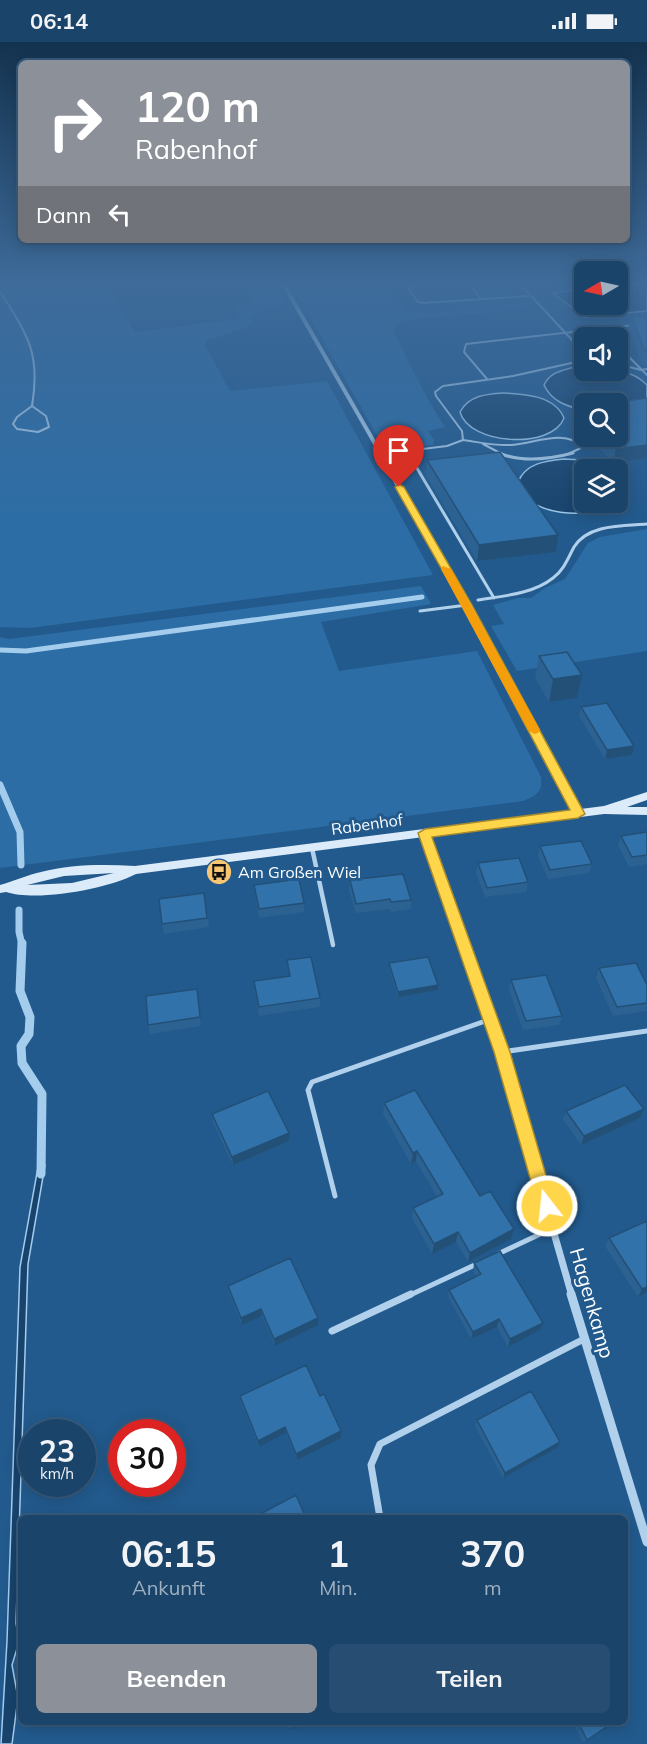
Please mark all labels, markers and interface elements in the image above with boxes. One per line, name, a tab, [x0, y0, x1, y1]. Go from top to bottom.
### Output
text: 06:14	[30, 7, 88, 35]
text: 120 m	[135, 80, 260, 133]
icon: right	[36, 84, 114, 162]
text: Rabenhof	[135, 132, 257, 166]
icon: left	[103, 198, 136, 231]
text: Dann	[36, 201, 91, 229]
north arrow	[574, 261, 628, 315]
map controls	[574, 261, 628, 513]
button: sound	[574, 327, 628, 381]
button: search	[574, 393, 628, 447]
pin	[373, 425, 424, 487]
icon: arrive	[382, 434, 415, 467]
button: layers	[574, 459, 628, 513]
street label: Rabenhof	[330, 809, 405, 839]
bus stop icon: Am Großen Wiel	[204, 857, 234, 887]
place label: Am Großen Wiel	[238, 862, 361, 882]
position arrow	[515, 1174, 579, 1238]
street label: Hagenkamp	[565, 1245, 620, 1361]
speed limit sign: 30	[108, 1419, 186, 1497]
text: 23	[39, 1432, 75, 1470]
text: km/h	[40, 1464, 74, 1483]
text: 06:15	[121, 1531, 216, 1576]
text: 1	[327, 1531, 349, 1576]
text: 370	[460, 1531, 525, 1576]
text: Ankunft	[132, 1575, 205, 1600]
text: Min.	[319, 1575, 357, 1600]
text: m	[484, 1575, 501, 1600]
button: Beenden	[36, 1644, 317, 1713]
button: Teilen	[329, 1644, 610, 1713]

